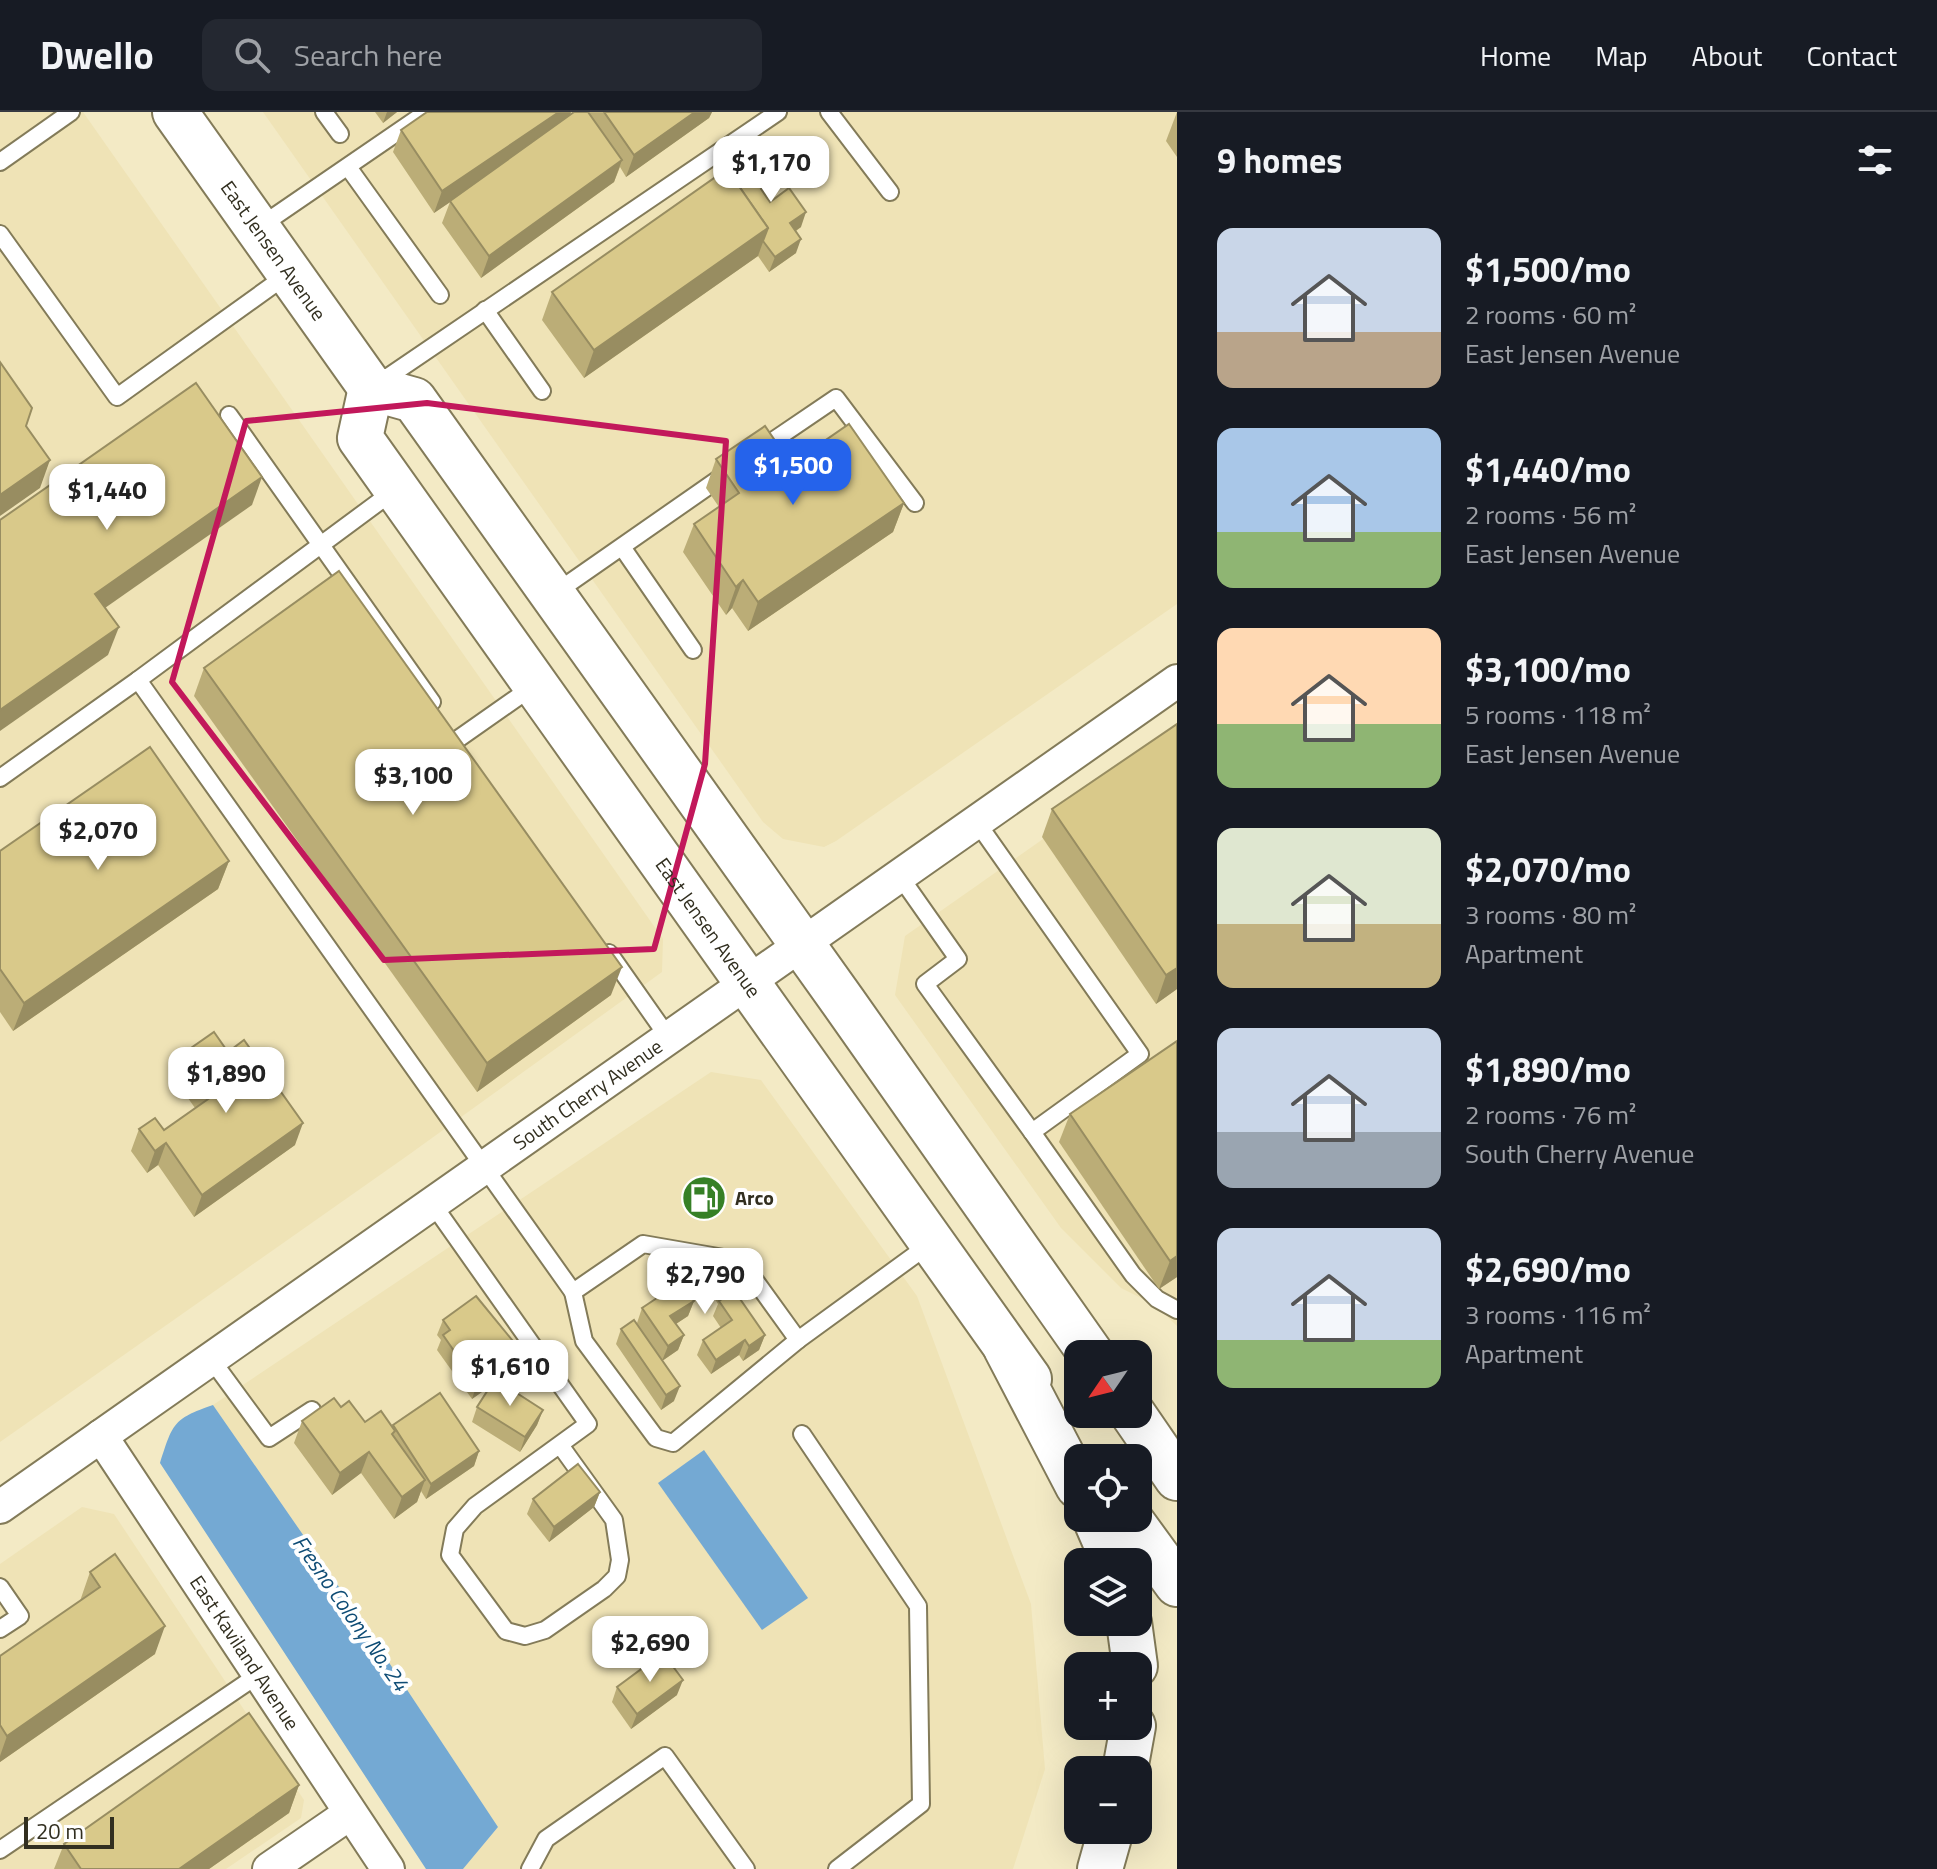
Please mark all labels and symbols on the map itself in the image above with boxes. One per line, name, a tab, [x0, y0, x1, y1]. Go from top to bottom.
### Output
pin: $1,170	[706, 136, 836, 204]
street label: East Jensen Avenue	[213, 174, 334, 327]
pin: $1,500	[728, 439, 858, 507]
pin: $1,440	[42, 464, 172, 532]
pin: $3,100	[348, 749, 478, 817]
pin: $2,070	[33, 804, 163, 872]
street label: East Jensen Avenue	[648, 851, 769, 1004]
street label: South Cherry Avenue	[506, 1031, 669, 1158]
pin: $1,890	[161, 1047, 291, 1115]
fuel station icon: Arco	[680, 1174, 728, 1222]
place label: Arco	[735, 1182, 774, 1213]
pin: $2,790	[640, 1248, 770, 1316]
pin: $1,610	[445, 1340, 575, 1408]
north arrow	[1064, 1340, 1152, 1428]
water label: Fresno Colony No. 24	[284, 1528, 418, 1699]
street label: East Kaviland Avenue	[182, 1569, 308, 1736]
pin: $2,690	[585, 1616, 715, 1684]
scale bar	[24, 1813, 114, 1849]

